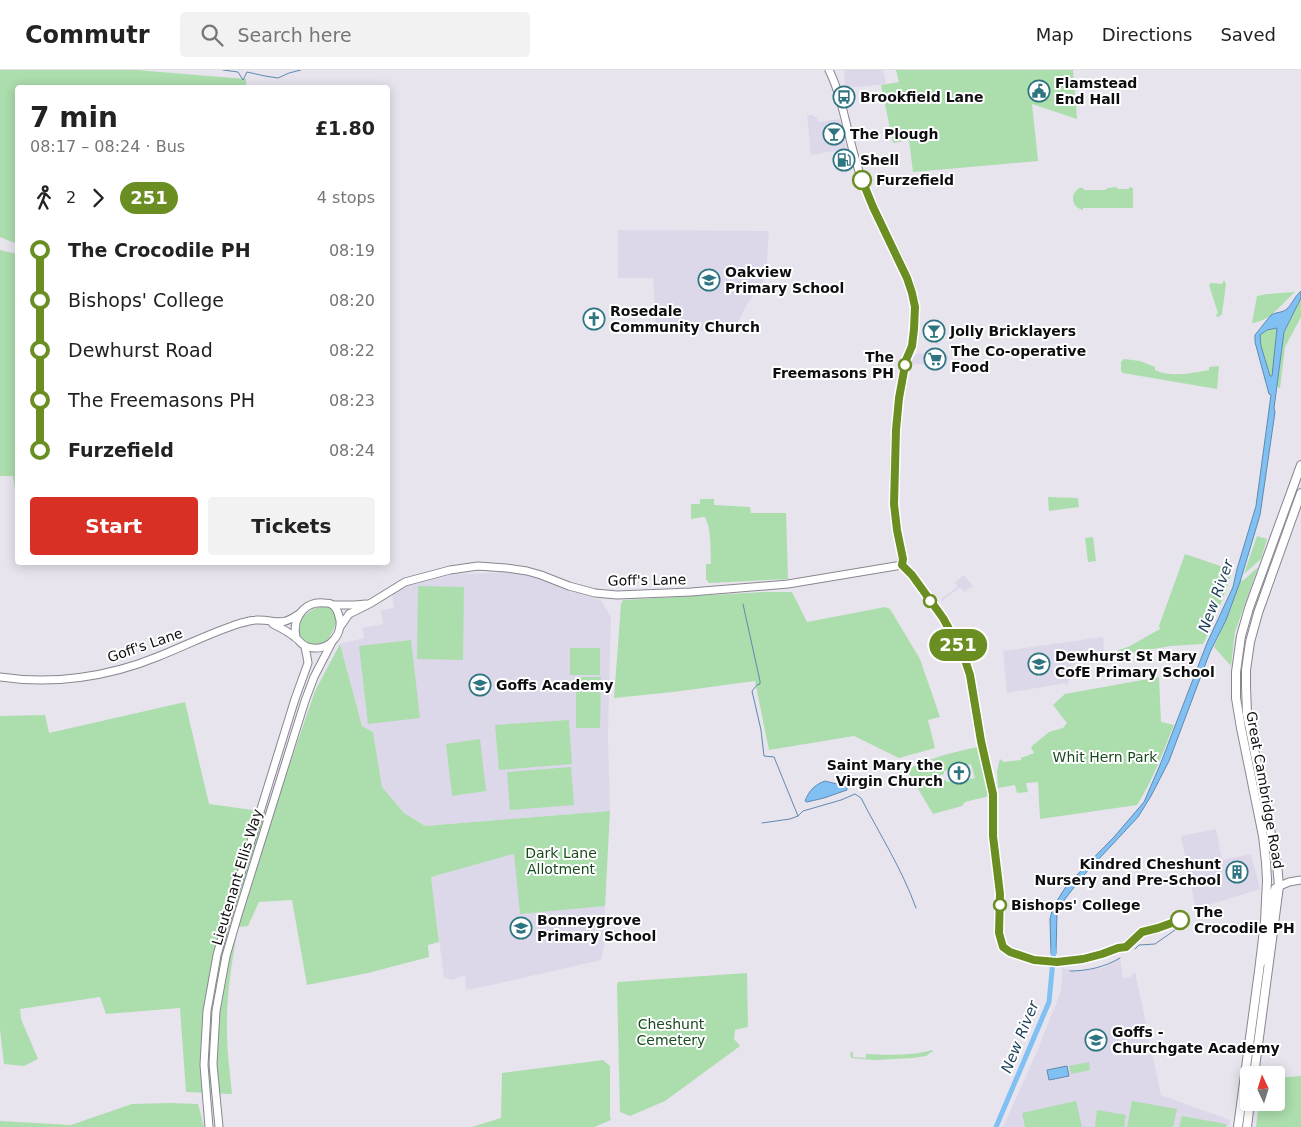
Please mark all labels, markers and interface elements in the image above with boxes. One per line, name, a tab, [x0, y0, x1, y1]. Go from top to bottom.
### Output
search box	[180, 12, 530, 57]
text: Commutr	[25, 21, 150, 49]
icon: search	[198, 21, 226, 49]
text: Search here	[238, 24, 352, 46]
text: Map	[1036, 24, 1074, 45]
text: Directions	[1102, 24, 1192, 45]
text: Saved	[1220, 24, 1276, 45]
place label: Flamstead End Hall	[1055, 75, 1137, 107]
public building icon: Flamstead End Hall	[1027, 79, 1051, 103]
bus stop icon: Brookfield Lane	[832, 85, 856, 109]
place label: Brookfield Lane	[860, 89, 984, 105]
text: 7 min	[30, 101, 118, 134]
text: £1.80	[315, 117, 375, 139]
bar icon: The Plough	[822, 122, 846, 146]
place label: The Plough	[850, 126, 939, 142]
text: 08:17 – 08:24 · Bus	[30, 137, 185, 156]
fuel station icon: Shell	[832, 148, 856, 172]
place label: Shell	[860, 152, 899, 168]
marker: Furzefield	[852, 170, 872, 190]
place label: Furzefield	[876, 172, 954, 188]
icon: walk	[30, 184, 58, 212]
icon: forward	[84, 184, 112, 212]
text: 251	[130, 187, 168, 208]
text: 2	[66, 188, 76, 207]
text: 4 stops	[317, 188, 375, 207]
text: The Crocodile PH	[68, 239, 251, 261]
text: 08:19	[329, 241, 375, 260]
place label: Oakview Primary School	[725, 264, 844, 296]
school or university icon: Oakview Primary School	[697, 268, 721, 292]
text: Bishops' College	[68, 289, 224, 311]
text: 08:20	[329, 291, 375, 310]
place label: Rosedale Community Church	[610, 303, 760, 335]
church icon: Rosedale Community Church	[582, 307, 606, 331]
bar icon: Jolly Bricklayers	[922, 319, 946, 343]
place label: Jolly Bricklayers	[949, 323, 1076, 339]
text: Dewhurst Road	[68, 339, 213, 361]
text: 08:22	[329, 341, 375, 360]
place label: The Co-operative Food	[951, 343, 1086, 375]
supermarket icon: The Co-operative Food	[923, 347, 947, 371]
place label: The Freemasons PH	[772, 349, 894, 381]
marker: The Freemasons PH	[898, 358, 912, 372]
text: The Freemasons PH	[68, 389, 255, 411]
text: 08:23	[329, 391, 375, 410]
text: Furzefield	[68, 439, 174, 461]
text: 08:24	[329, 441, 375, 460]
button: Start	[30, 497, 198, 555]
button: Tickets	[208, 497, 375, 555]
water label: New River	[1194, 556, 1238, 635]
street label: Goff's Lane	[608, 571, 686, 589]
unlabelled marker	[923, 594, 937, 608]
street label: Goff's Lane	[105, 625, 185, 665]
line badge: 251	[929, 629, 987, 661]
text: 251	[939, 634, 977, 655]
place label: Dewhurst St Mary CofE Primary School	[1055, 648, 1215, 680]
school or university icon: Dewhurst St Mary CofE Primary School	[1027, 652, 1051, 676]
school or university icon: Goffs Academy	[468, 673, 492, 697]
place label: Goffs Academy	[496, 677, 613, 693]
street label: Great Cambridge Road	[1243, 710, 1287, 870]
park label: Whit Hern Park	[1053, 749, 1158, 765]
place label: Saint Mary the Virgin Church	[827, 757, 943, 789]
church icon: Saint Mary the Virgin Church	[947, 761, 971, 785]
street label: Lieutenant Ellis Way	[209, 807, 265, 947]
park label: Dark Lane Allotment	[525, 845, 597, 877]
place label: Kindred Cheshunt Nursery and Pre-School	[1035, 856, 1221, 888]
building icon: Kindred Cheshunt Nursery and Pre-School	[1225, 860, 1249, 884]
place label: Bishops' College	[1011, 897, 1140, 913]
marker: Bishops' College	[993, 898, 1007, 912]
place label: The Crocodile PH	[1194, 904, 1295, 936]
marker: The Crocodile PH	[1170, 910, 1190, 930]
place label: Bonneygrove Primary School	[537, 912, 656, 944]
school or university icon: Bonneygrove Primary School	[509, 916, 533, 940]
water label: New River	[997, 997, 1043, 1076]
park label: Cheshunt Cemetery	[637, 1016, 705, 1048]
place label: Goffs - Churchgate Academy	[1112, 1024, 1280, 1056]
school or university icon: Goffs - Churchgate Academy	[1084, 1028, 1108, 1052]
north arrow	[1240, 1066, 1285, 1111]
map controls	[1240, 1066, 1285, 1111]

